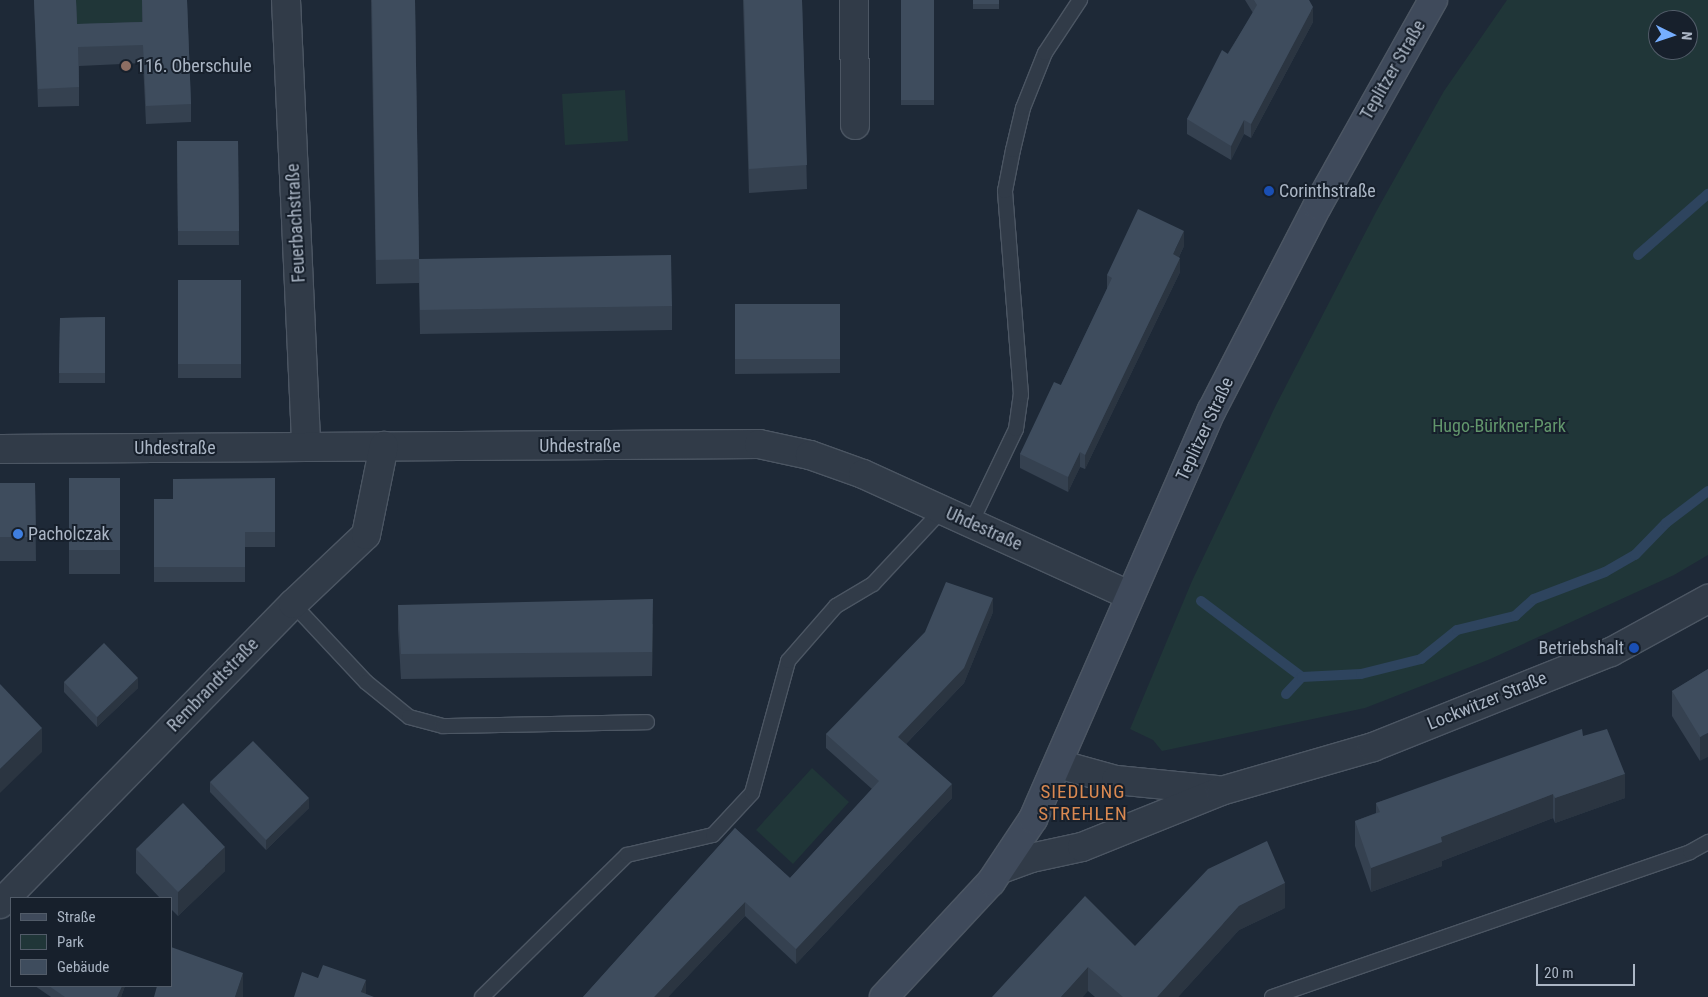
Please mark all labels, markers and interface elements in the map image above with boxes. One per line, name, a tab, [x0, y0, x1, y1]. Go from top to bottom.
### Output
north arrow	[1648, 10, 1698, 60]
street label: Teplitzer Straße	[1356, 16, 1430, 124]
text: N	[1679, 31, 1695, 41]
place label: 116. Oberschule	[136, 55, 252, 77]
marker: 116. Oberschule	[120, 60, 132, 72]
street label: Feuerbachstraße	[282, 163, 310, 283]
place label: Corinthstraße	[1279, 180, 1376, 202]
marker: Corinthstraße	[1263, 185, 1275, 197]
street label: Teplitzer Straße	[1172, 374, 1238, 484]
park label: Hugo-Bürkner-Park	[1432, 415, 1566, 437]
street label: Uhdestraße	[539, 435, 621, 457]
street label: Uhdestraße	[134, 437, 216, 459]
street label: Uhdestraße	[942, 503, 1026, 555]
place label: Pacholczak	[28, 523, 110, 545]
marker: Pacholczak	[12, 528, 24, 540]
street label: Rembrandtstraße	[163, 634, 263, 736]
place label: Betriebshalt	[1538, 637, 1624, 659]
marker: Betriebshalt	[1628, 642, 1640, 654]
street label: Lockwitzer Straße	[1424, 667, 1550, 735]
district label: SIEDLUNG STREHLEN	[1037, 781, 1129, 825]
legend	[10, 897, 172, 987]
text: Straße	[57, 908, 96, 926]
text: Park	[57, 933, 84, 951]
scale bar	[1538, 954, 1637, 986]
text: Gebäude	[57, 958, 109, 976]
text: 20 m	[1544, 964, 1574, 982]

